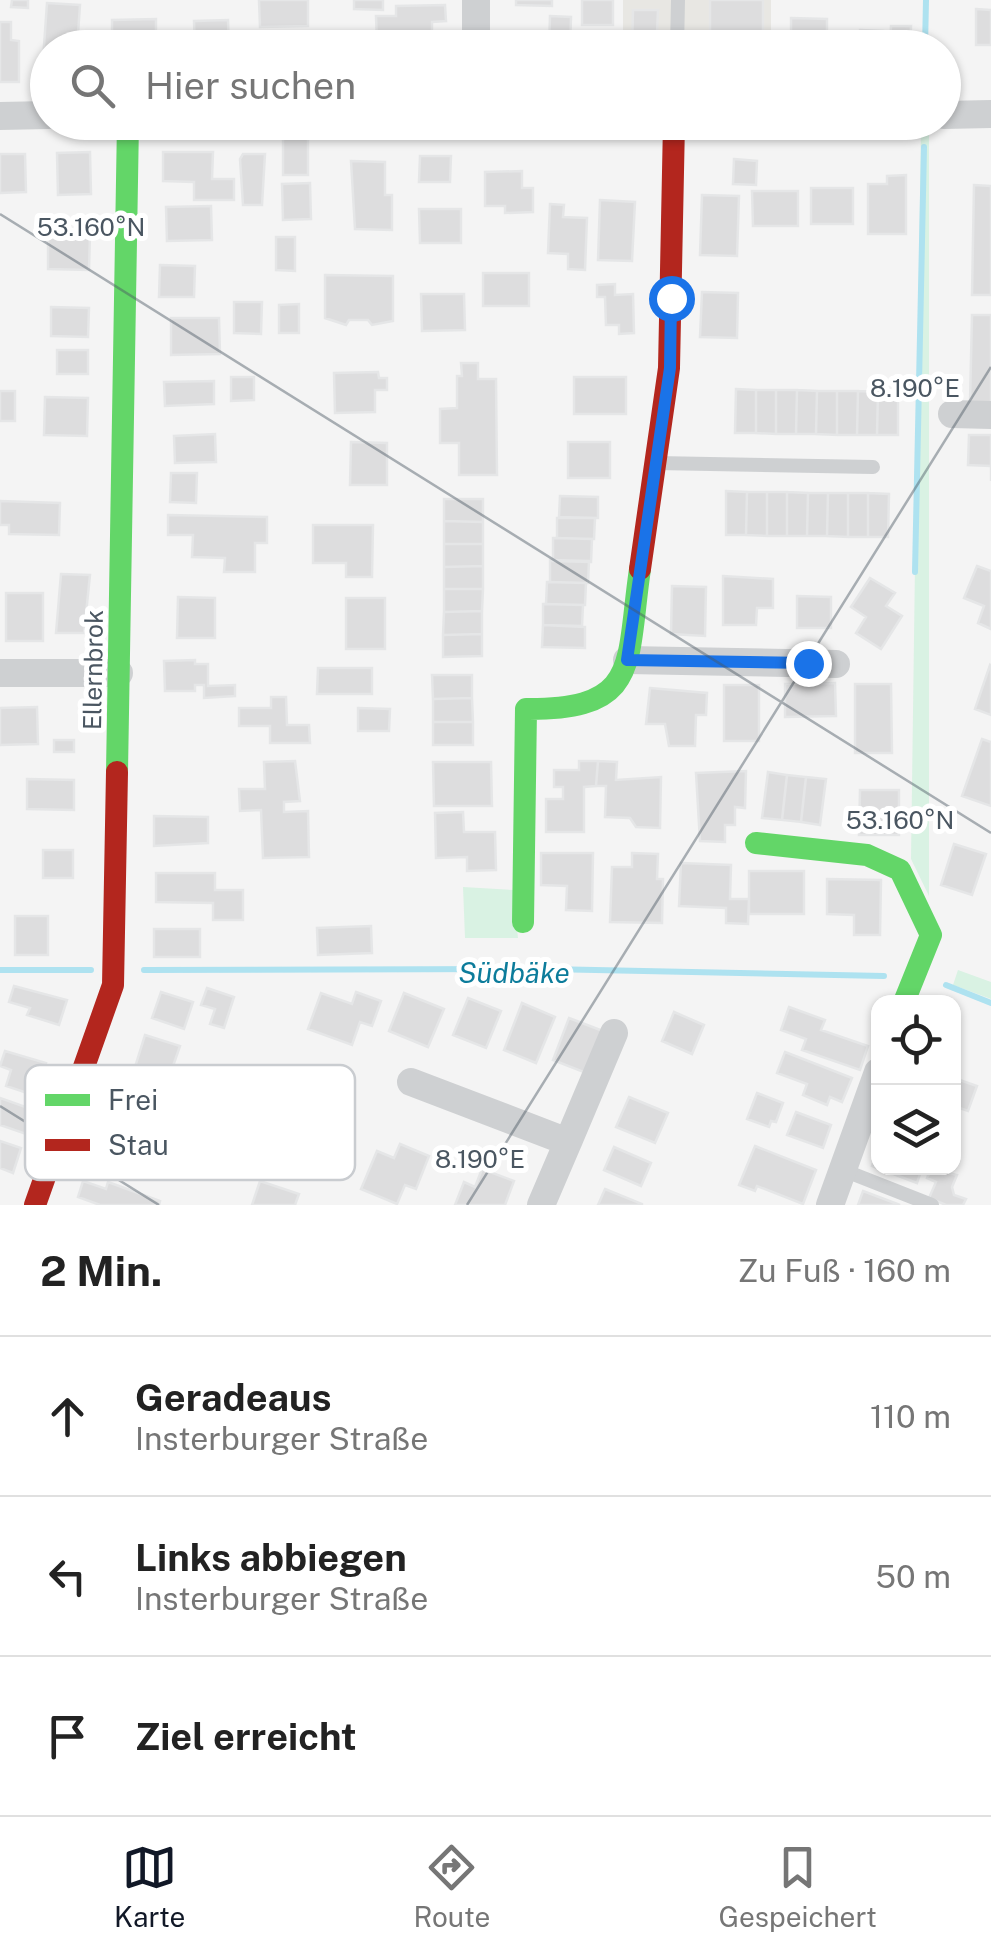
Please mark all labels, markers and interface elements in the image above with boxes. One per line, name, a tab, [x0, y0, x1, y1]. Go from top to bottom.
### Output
search box	[30, 30, 961, 140]
icon: search	[65, 58, 120, 113]
text: Hier suchen	[145, 63, 356, 108]
text: 53.160°N	[37, 212, 145, 242]
route start	[649, 276, 695, 322]
text: 8.190°E	[870, 373, 960, 403]
street label: Ellernbrok	[77, 610, 109, 730]
route end	[786, 641, 832, 687]
text: 53.160°N	[846, 805, 954, 835]
water label: Südbäke	[458, 956, 570, 989]
map controls	[871, 995, 961, 1175]
button: locate	[871, 995, 961, 1085]
legend	[25, 1065, 355, 1180]
text: Frei	[108, 1083, 158, 1116]
button: layers	[871, 1085, 961, 1175]
text: Stau	[108, 1128, 169, 1161]
text: 8.190°E	[435, 1144, 525, 1174]
text: 2 Min.	[40, 1246, 162, 1295]
text: Zu Fuß · 160 m	[738, 1252, 951, 1289]
text: Geradeaus	[135, 1375, 332, 1420]
icon: ahead	[40, 1389, 95, 1444]
text: 110 m	[870, 1398, 951, 1435]
text: Insterburger Straße	[135, 1420, 428, 1457]
text: Links abbiegen	[135, 1535, 407, 1580]
icon: left	[40, 1549, 95, 1604]
text: 50 m	[875, 1558, 951, 1595]
text: Insterburger Straße	[135, 1580, 428, 1617]
icon: arrive	[40, 1709, 95, 1764]
text: Ziel erreicht	[135, 1714, 357, 1759]
tab: Karte	[114, 1840, 185, 1933]
tab: Route	[413, 1840, 490, 1933]
tab: Gespeichert	[719, 1840, 877, 1933]

